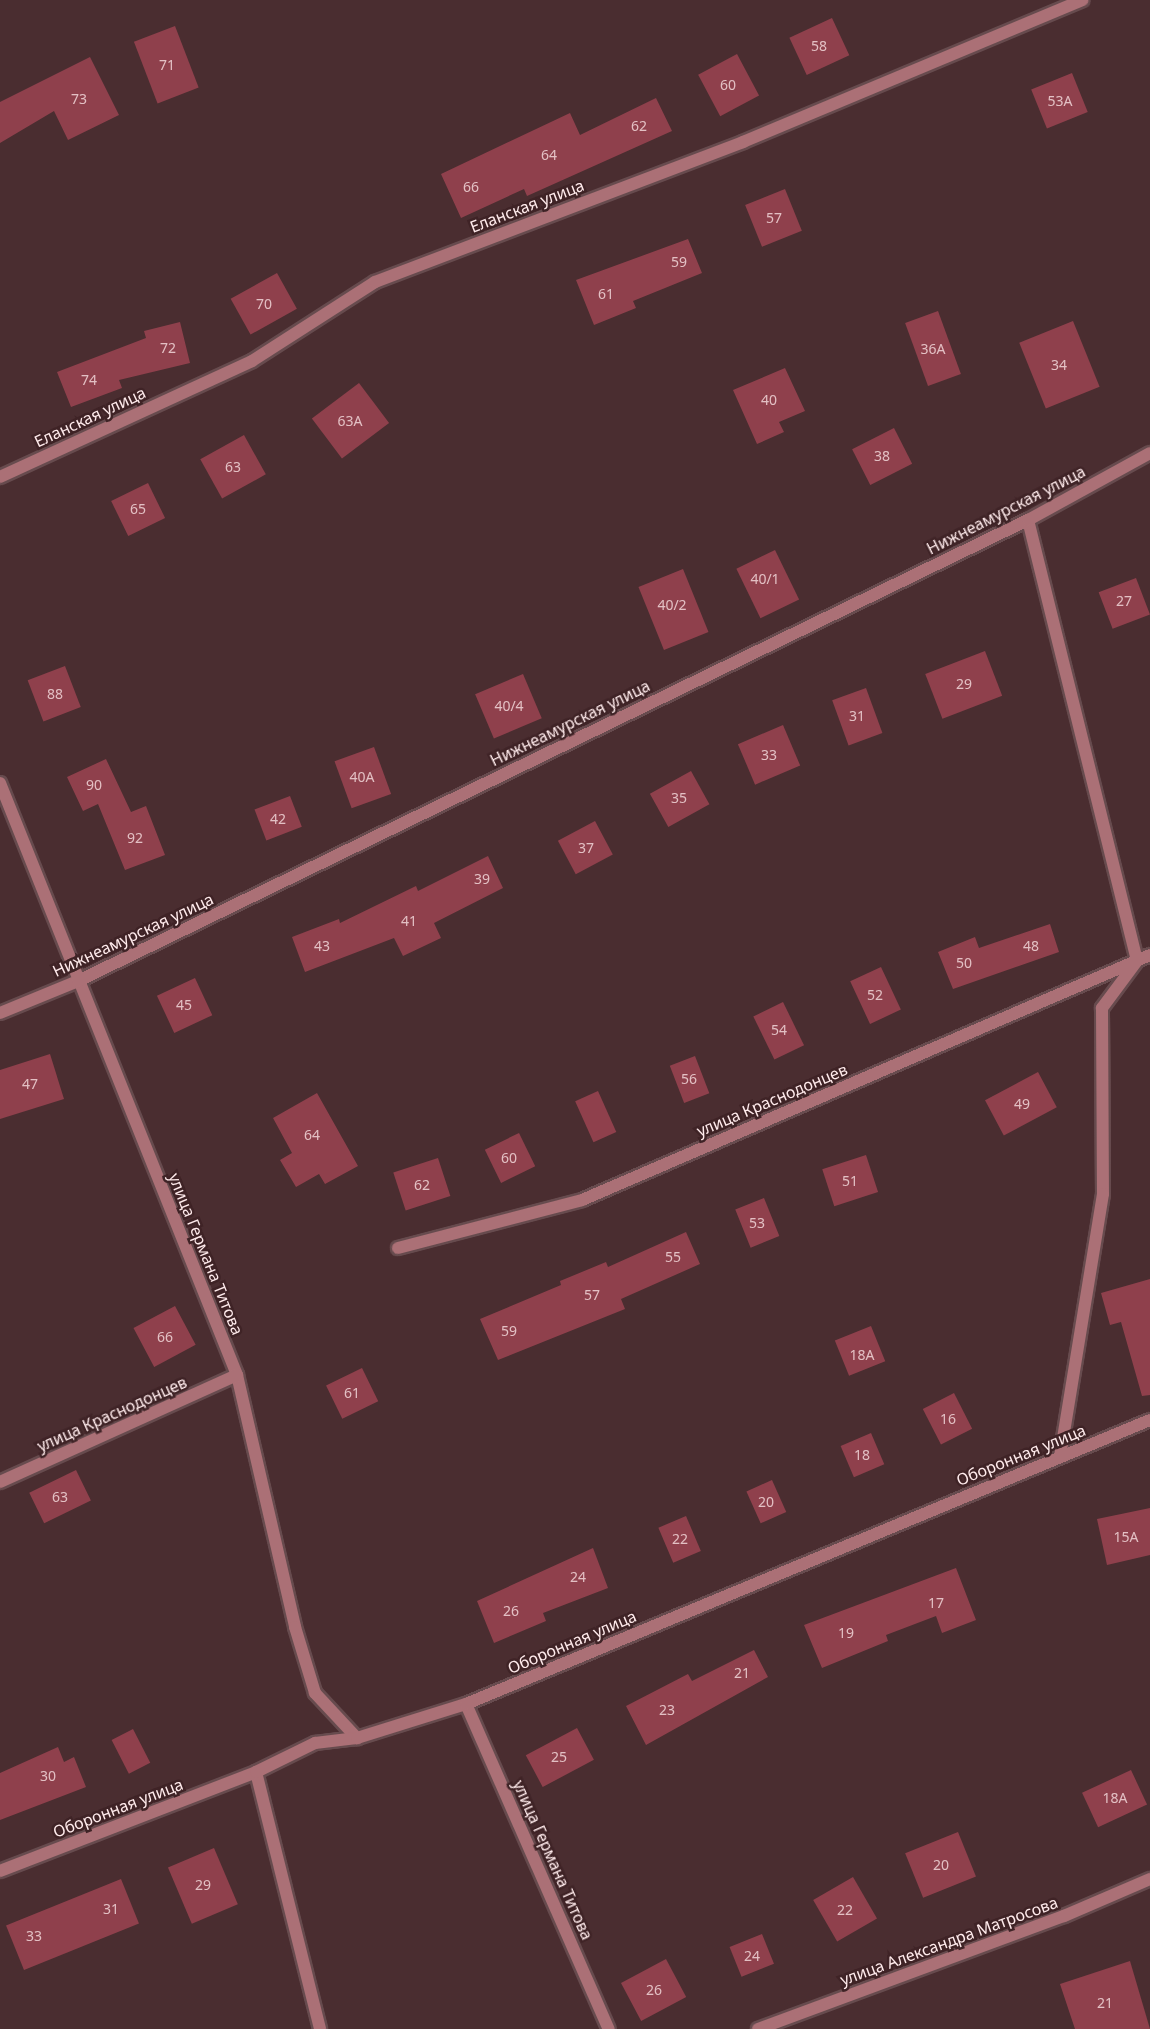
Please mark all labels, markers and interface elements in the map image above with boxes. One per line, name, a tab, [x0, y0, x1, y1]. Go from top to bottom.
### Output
house number: 58	[811, 38, 827, 54]
house number: 71	[159, 57, 175, 73]
house number: 60	[720, 77, 736, 93]
house number: 73	[71, 91, 87, 107]
house number: 53А	[1048, 93, 1072, 109]
house number: 62	[631, 118, 647, 134]
house number: 64	[541, 147, 557, 163]
street label: Еланская улица	[467, 175, 587, 237]
house number: 66	[463, 179, 479, 195]
house number: 57	[766, 210, 782, 226]
house number: 59	[671, 254, 687, 270]
house number: 61	[598, 286, 614, 302]
house number: 70	[256, 296, 272, 312]
house number: 72	[160, 340, 176, 356]
house number: 36А	[921, 341, 945, 357]
house number: 34	[1051, 357, 1067, 373]
house number: 74	[81, 372, 97, 388]
street label: Еланская улица	[31, 383, 149, 451]
house number: 40	[761, 392, 777, 408]
house number: 63А	[338, 413, 362, 429]
house number: 38	[874, 448, 890, 464]
house number: 63	[225, 459, 241, 475]
street label: Нижнеамурская улица	[924, 462, 1088, 558]
house number: 65	[130, 501, 146, 517]
house number: 40/1	[750, 571, 780, 587]
house number: 27	[1116, 593, 1132, 609]
house number: 40/2	[657, 597, 687, 613]
street label: Нижнеамурская улица	[487, 676, 653, 770]
house number: 29	[956, 676, 972, 692]
house number: 88	[47, 686, 63, 702]
house number: 40/4	[494, 698, 524, 714]
house number: 31	[849, 708, 865, 724]
house number: 33	[761, 747, 777, 763]
house number: 40А	[350, 769, 374, 785]
house number: 90	[86, 777, 102, 793]
house number: 35	[671, 790, 687, 806]
house number: 42	[270, 811, 286, 827]
house number: 92	[127, 830, 143, 846]
house number: 37	[578, 840, 594, 856]
house number: 39	[474, 871, 490, 887]
street label: Нижнеамурская улица	[49, 889, 217, 981]
house number: 41	[401, 913, 417, 929]
house number: 43	[314, 938, 330, 954]
house number: 48	[1023, 938, 1039, 954]
house number: 50	[956, 955, 972, 971]
house number: 52	[867, 987, 883, 1003]
house number: 45	[176, 997, 192, 1013]
house number: 54	[771, 1022, 787, 1038]
street label: улица Краснодонцев	[694, 1060, 850, 1140]
house number: 56	[681, 1071, 697, 1087]
house number: 47	[22, 1076, 38, 1092]
house number: 49	[1014, 1096, 1030, 1112]
house number: 64	[304, 1127, 320, 1143]
house number: 60	[501, 1150, 517, 1166]
street label: улица Германа Титова	[165, 1170, 247, 1338]
house number: 51	[842, 1173, 858, 1189]
house number: 62	[414, 1177, 430, 1193]
house number: 53	[749, 1215, 765, 1231]
house number: 55	[665, 1249, 681, 1265]
house number: 57	[584, 1287, 600, 1303]
house number: 59	[501, 1323, 517, 1339]
house number: 66	[157, 1329, 173, 1345]
house number: 18А	[850, 1347, 874, 1363]
street label: улица Краснодонцев	[34, 1372, 190, 1456]
house number: 61	[344, 1385, 360, 1401]
house number: 16	[940, 1411, 956, 1427]
street label: Оборонная улица	[954, 1420, 1088, 1490]
house number: 18	[854, 1447, 870, 1463]
house number: 63	[52, 1489, 68, 1505]
house number: 20	[758, 1494, 774, 1510]
house number: 15А	[1114, 1529, 1138, 1545]
house number: 22	[672, 1531, 688, 1547]
house number: 24	[570, 1569, 586, 1585]
house number: 17	[928, 1595, 944, 1611]
house number: 26	[503, 1603, 519, 1619]
street label: Оборонная улица	[505, 1606, 639, 1678]
house number: 19	[838, 1625, 854, 1641]
house number: 21	[734, 1665, 750, 1681]
house number: 23	[659, 1702, 675, 1718]
house number: 25	[551, 1749, 567, 1765]
house number: 30	[40, 1768, 56, 1784]
street label: Оборонная улица	[50, 1774, 186, 1842]
street label: улица Германа Титова	[509, 1777, 597, 1943]
house number: 18А	[1103, 1790, 1127, 1806]
house number: 20	[933, 1857, 949, 1873]
house number: 29	[195, 1877, 211, 1893]
street label: улица Александра Матросова	[838, 1893, 1060, 1989]
house number: 31	[103, 1901, 119, 1917]
house number: 22	[837, 1902, 853, 1918]
house number: 33	[26, 1928, 42, 1944]
house number: 24	[744, 1948, 760, 1964]
house number: 26	[646, 1982, 662, 1998]
house number: 21	[1097, 1995, 1113, 2011]

